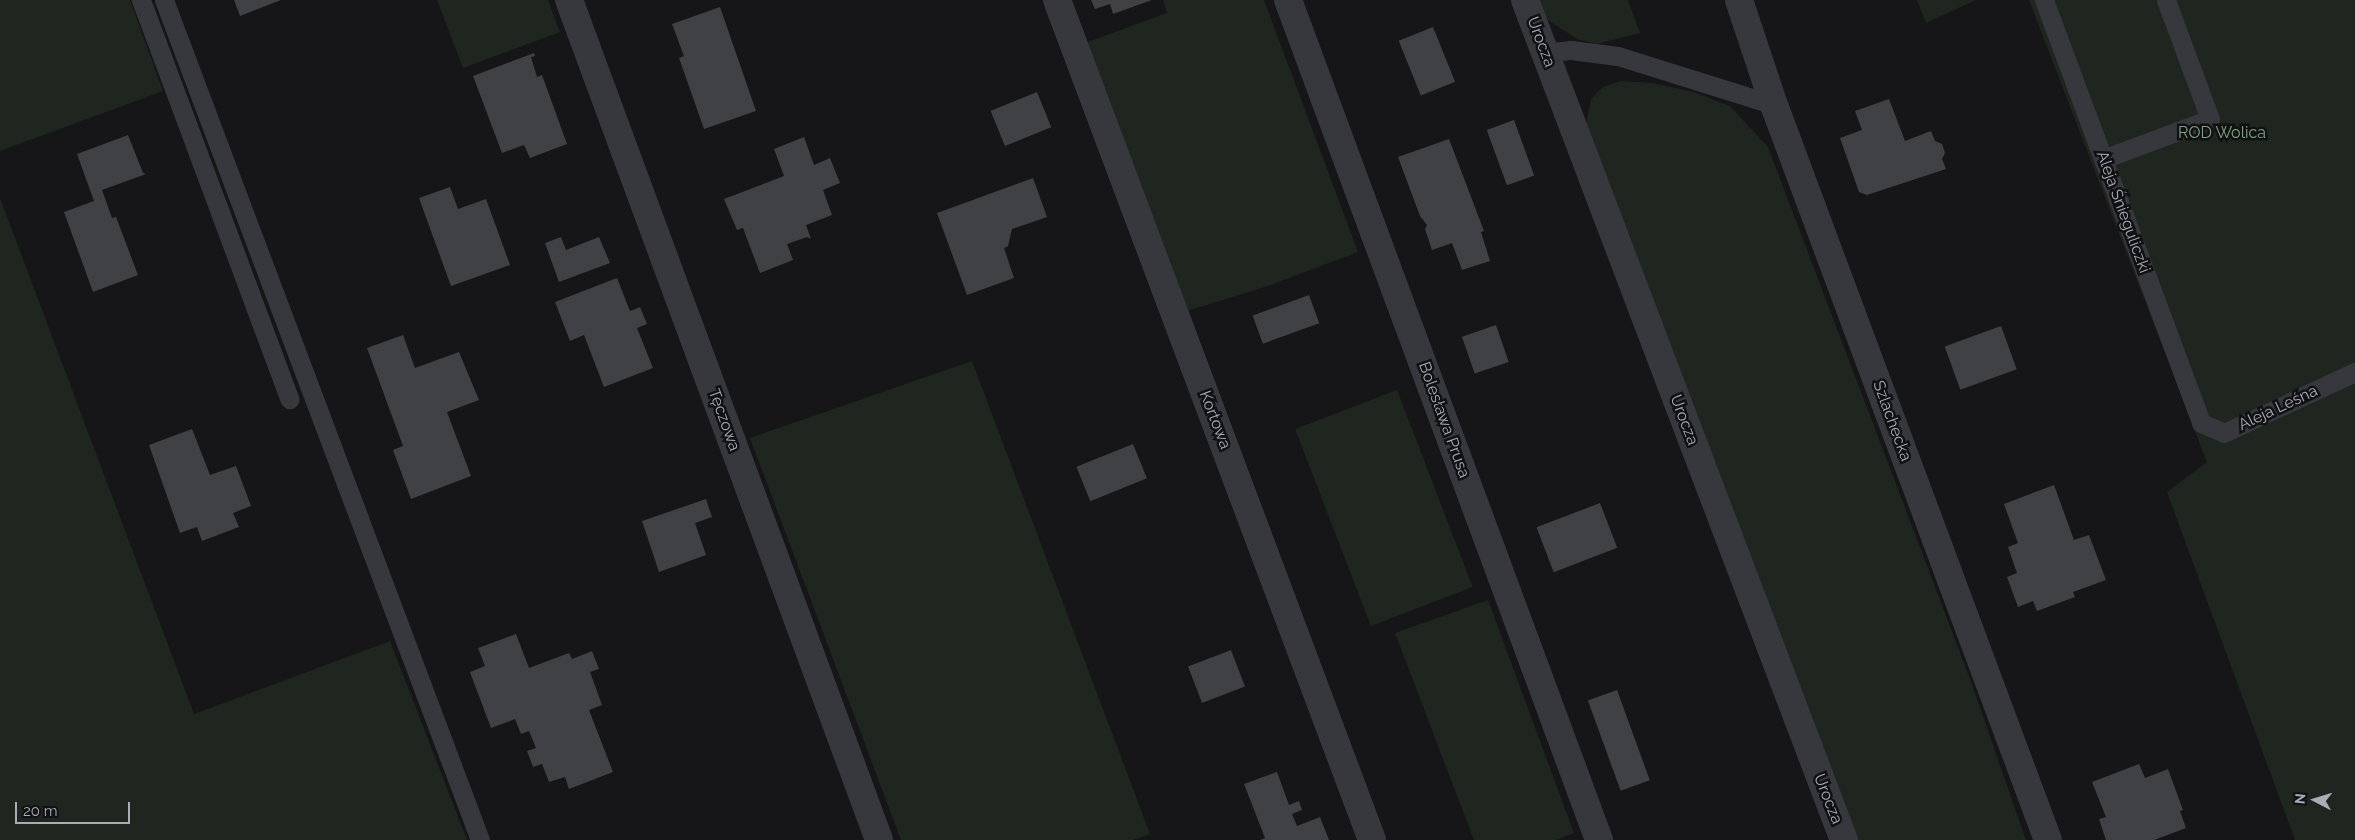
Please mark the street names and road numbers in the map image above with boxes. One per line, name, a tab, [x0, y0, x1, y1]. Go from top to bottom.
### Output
street label: Urocza	[1523, 14, 1559, 70]
street label: Aleja Śnieguliczki	[2092, 148, 2154, 276]
street label: Bolesława Prusa	[1414, 359, 1474, 481]
street label: Szlachecka	[1869, 378, 1915, 464]
street label: Aleja Leśna	[2235, 381, 2321, 435]
street label: Tęczowa	[704, 386, 744, 454]
street label: Kortowa	[1195, 388, 1235, 452]
street label: Urocza	[1666, 392, 1702, 448]
street label: Urocza	[1809, 771, 1847, 827]

